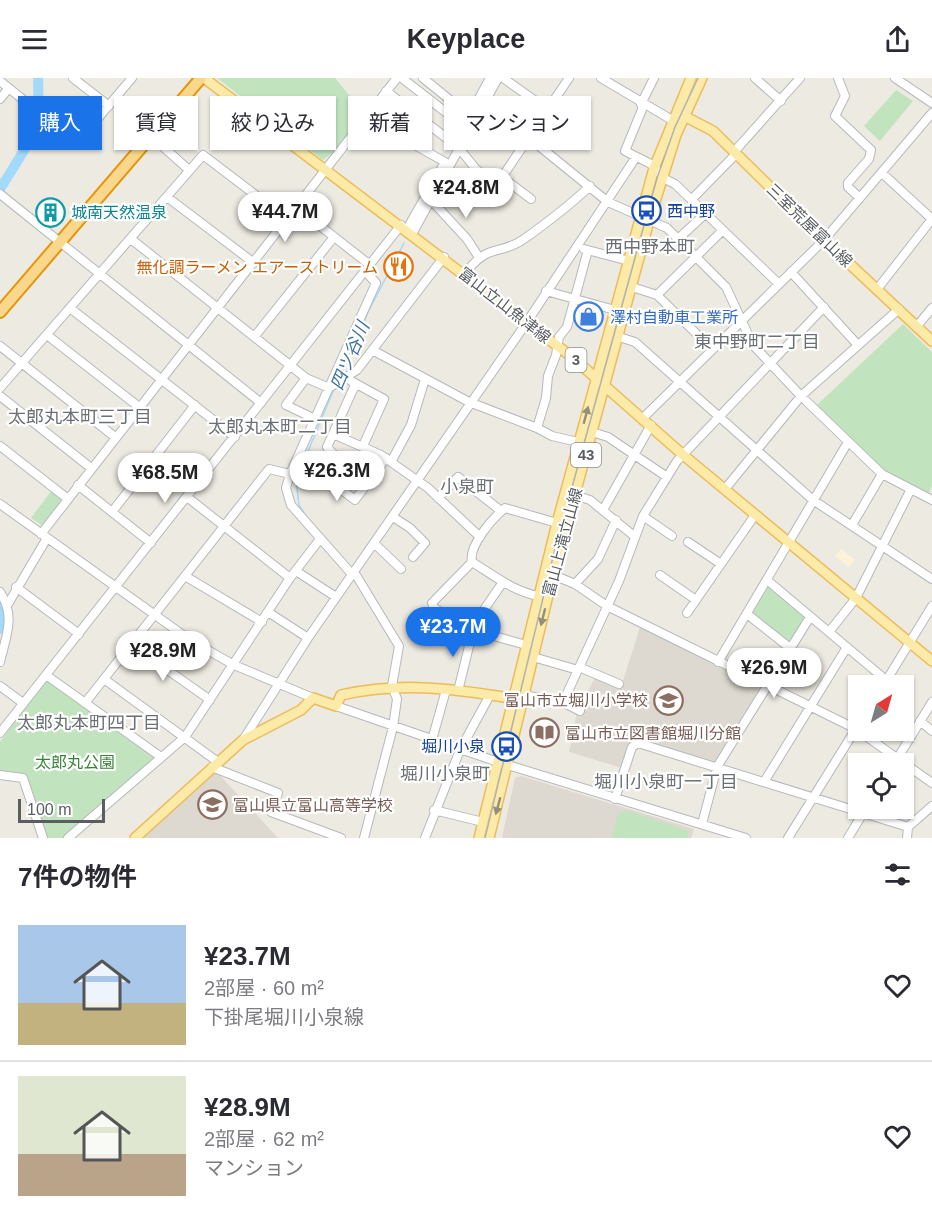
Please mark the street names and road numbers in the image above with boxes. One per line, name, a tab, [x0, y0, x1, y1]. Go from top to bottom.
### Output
street label: 三室荒屋富山線	[763, 180, 856, 270]
street label: 富山立山魚津線	[455, 263, 555, 347]
road number: 3	[566, 348, 586, 372]
road number: 43	[571, 443, 601, 467]
street label: 富山上滝立山線	[540, 486, 585, 598]

